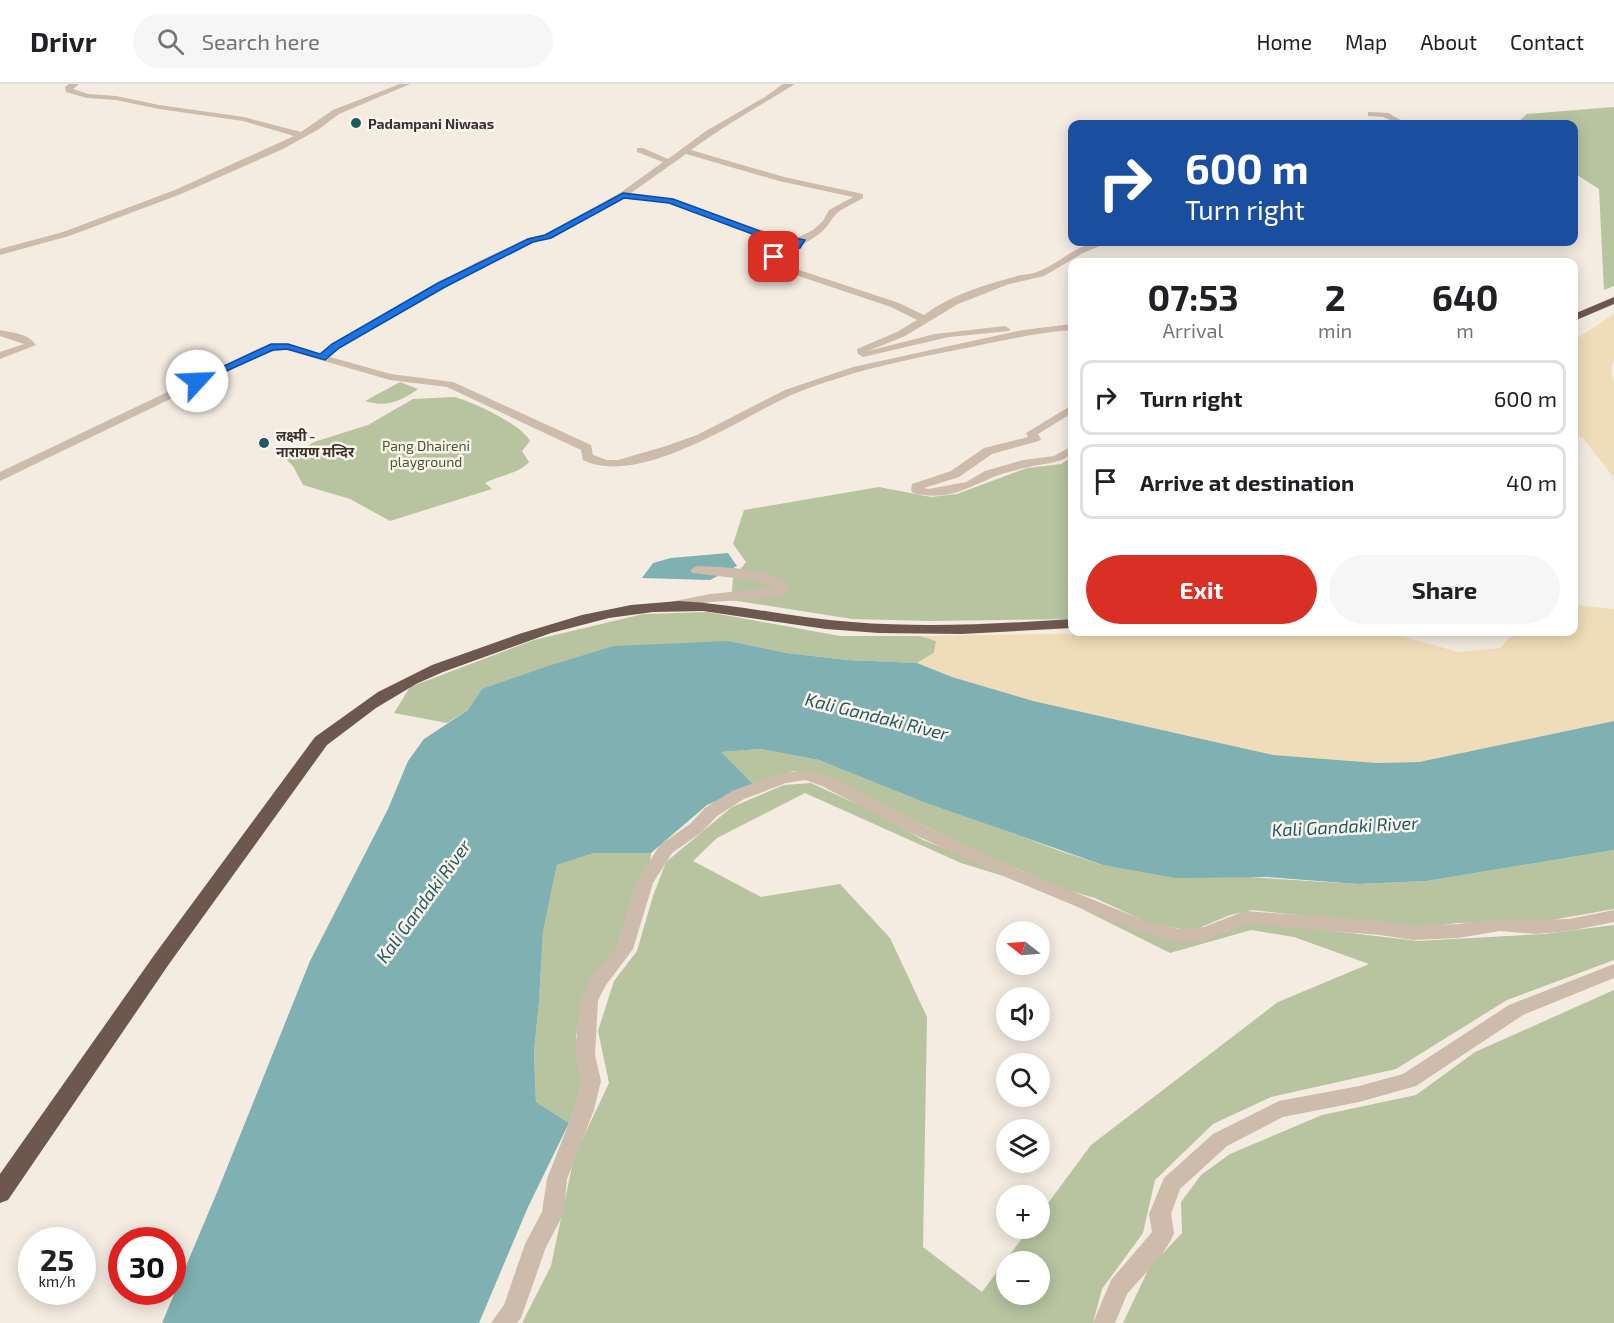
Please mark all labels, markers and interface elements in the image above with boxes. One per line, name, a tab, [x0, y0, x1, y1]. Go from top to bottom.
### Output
search box	[133, 14, 553, 68]
text: Drivr	[30, 24, 97, 58]
icon: search	[154, 25, 187, 58]
text: Search here	[202, 28, 320, 54]
text: Home	[1256, 29, 1312, 54]
text: Map	[1345, 29, 1387, 54]
text: About	[1420, 29, 1477, 54]
text: Contact	[1510, 29, 1584, 54]
place label: Padampani Niwaas	[368, 115, 494, 132]
marker: Padampani Niwaas	[349, 116, 363, 130]
text: 600 m	[1185, 142, 1309, 192]
icon: right	[1086, 144, 1164, 222]
text: Turn right	[1185, 193, 1305, 225]
pin	[748, 231, 799, 282]
icon: arrive	[757, 240, 790, 273]
text: 07:53	[1147, 275, 1239, 318]
text: 2	[1325, 275, 1346, 318]
text: 640	[1432, 275, 1499, 318]
text: Arrival	[1163, 318, 1223, 342]
text: min	[1318, 318, 1352, 342]
text: m	[1456, 318, 1474, 342]
position arrow	[165, 349, 229, 413]
icon: right	[1089, 381, 1122, 414]
text: Turn right	[1140, 385, 1242, 411]
text: 600 m	[1494, 385, 1557, 411]
place label: लक्ष्मी - नारायण मन्दिर	[276, 427, 355, 460]
marker: लक्ष्मी - नारायण मन्दिर	[257, 436, 271, 450]
park label: Pang Dhaireni playground	[382, 437, 470, 470]
icon: arrive	[1089, 465, 1122, 498]
text: Arrive at destination	[1140, 469, 1354, 495]
text: 40 m	[1506, 469, 1557, 495]
button: Exit	[1086, 555, 1317, 624]
button: Share	[1329, 555, 1560, 624]
water label: Kali Gandaki River	[803, 688, 952, 745]
water label: Kali Gandaki River	[1271, 811, 1420, 841]
water label: Kali Gandaki River	[371, 835, 476, 967]
north arrow	[996, 921, 1050, 975]
map controls	[996, 921, 1050, 1305]
button: sound	[996, 987, 1050, 1041]
button: search	[996, 1053, 1050, 1107]
button: layers	[996, 1119, 1050, 1173]
button: +	[996, 1185, 1050, 1239]
speed limit sign: 30	[108, 1227, 186, 1305]
text: 25	[40, 1241, 74, 1277]
button: −	[996, 1251, 1050, 1305]
text: km/h	[38, 1272, 76, 1290]

